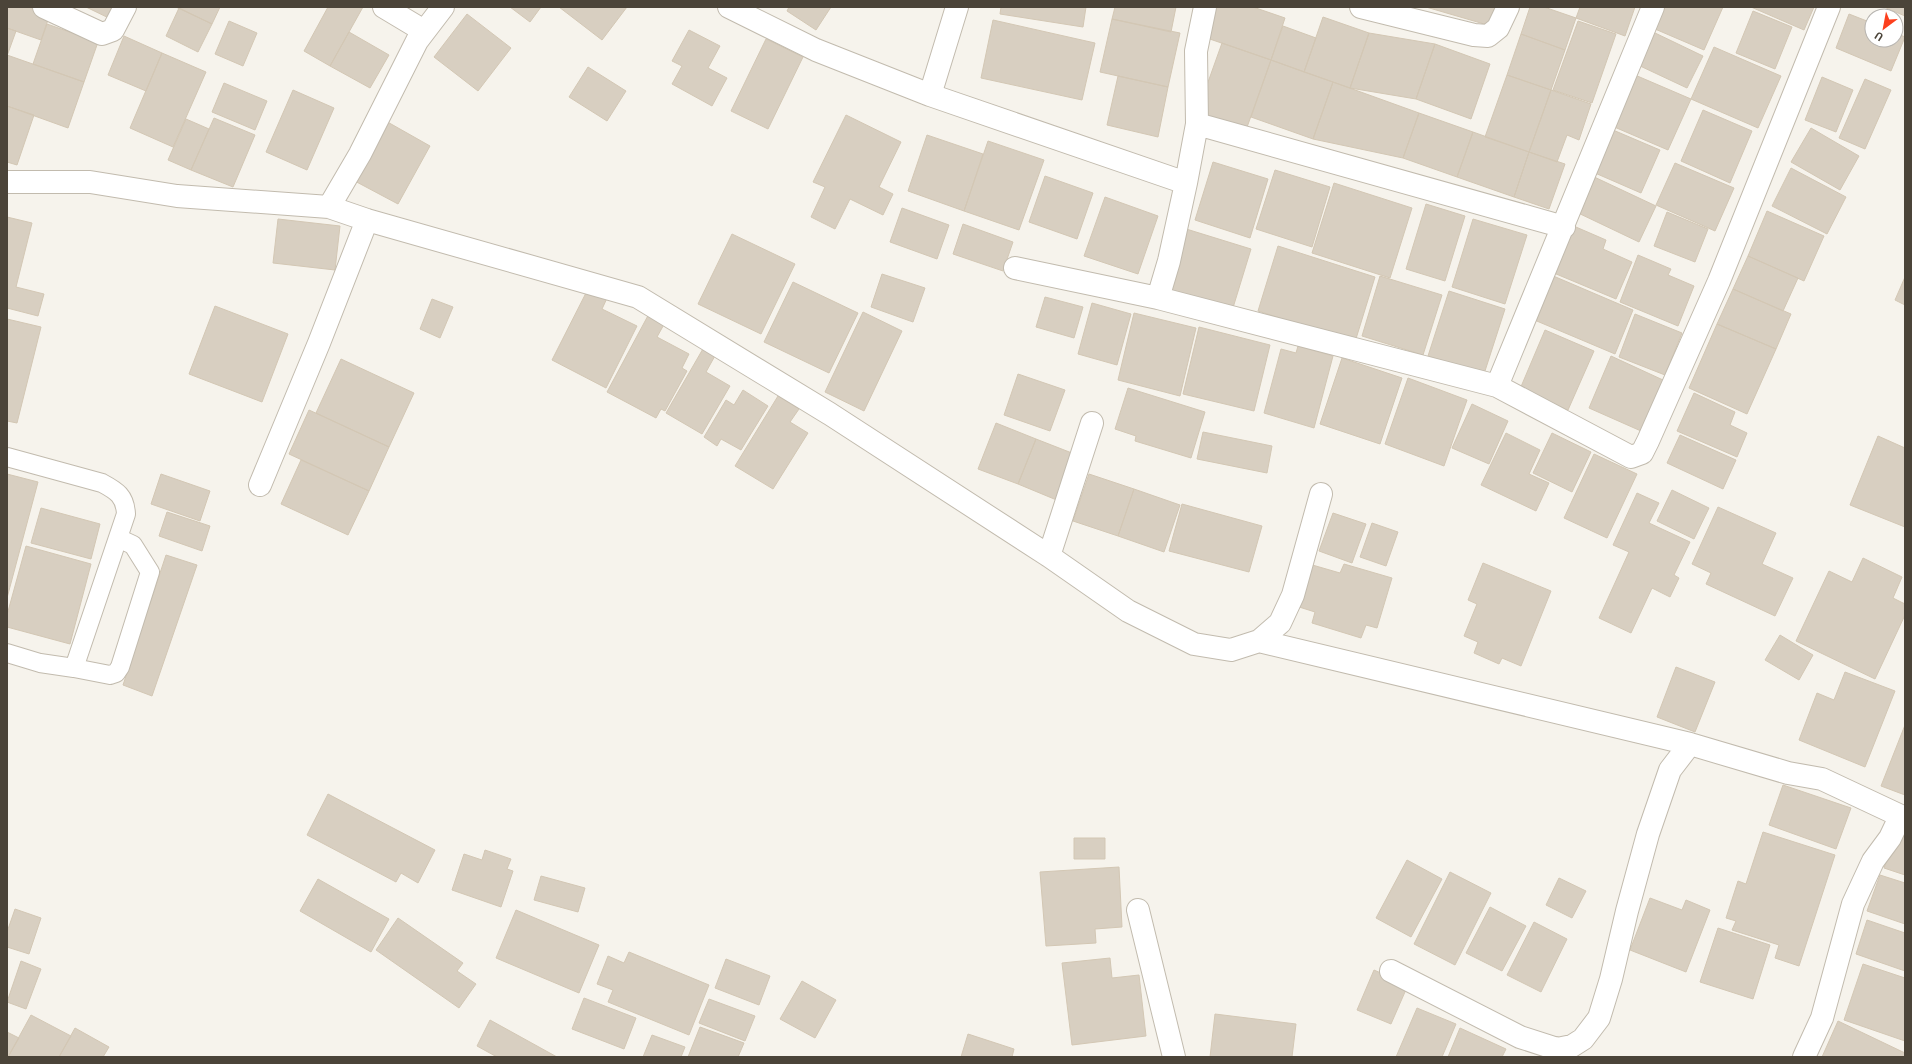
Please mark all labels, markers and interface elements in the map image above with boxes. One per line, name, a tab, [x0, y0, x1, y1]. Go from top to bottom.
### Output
north arrow	[1864, 8, 1904, 48]
text: U	[1872, 29, 1885, 43]

